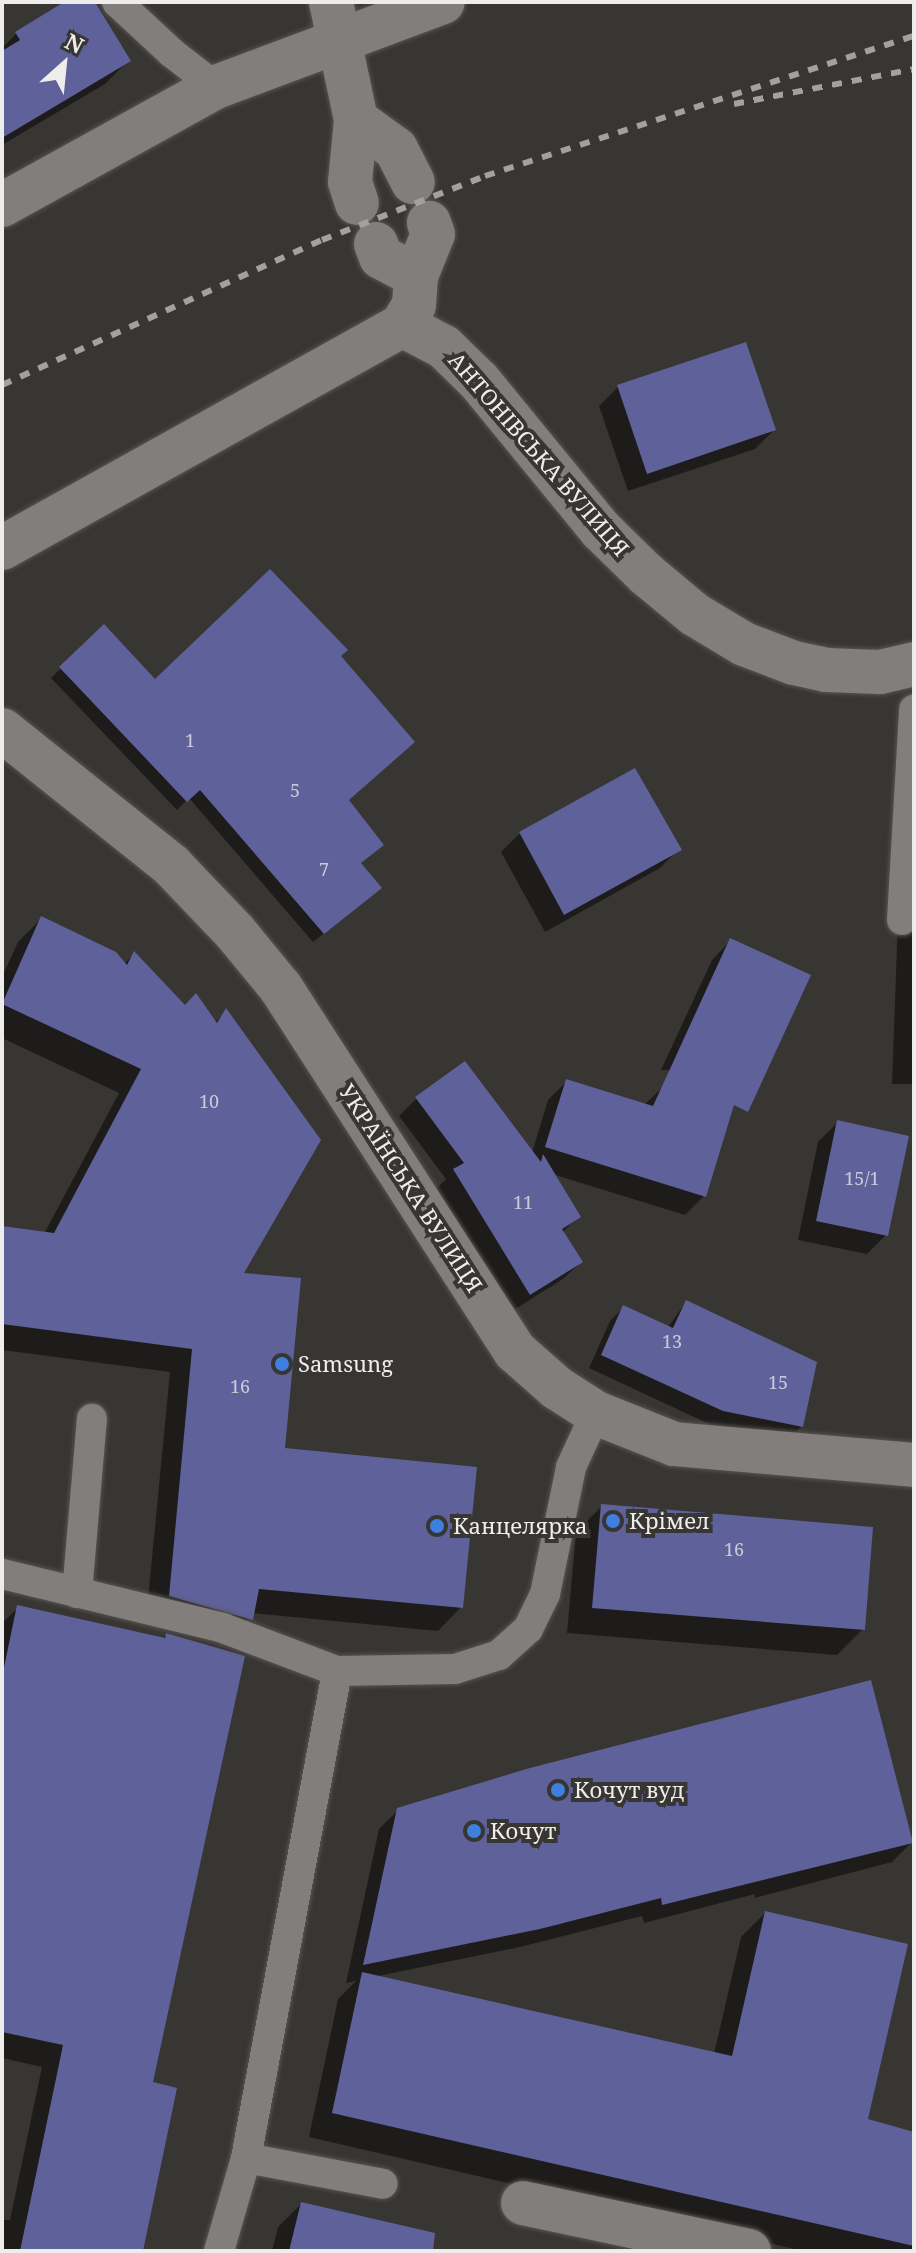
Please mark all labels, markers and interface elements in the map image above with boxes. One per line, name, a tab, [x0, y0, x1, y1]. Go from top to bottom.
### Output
north arrow	[24, 24, 104, 104]
text: N	[60, 25, 89, 60]
street label: АНТОНІВСЬКА ВУЛИЦЯ	[443, 347, 635, 561]
house number: 1	[185, 729, 195, 751]
house number: 5	[290, 779, 300, 801]
house number: 7	[319, 858, 329, 880]
street label: УКРАЇНСЬКА ВУЛИЦЯ	[334, 1079, 488, 1297]
house number: 10	[199, 1090, 219, 1112]
house number: 15/1	[844, 1167, 880, 1189]
house number: 11	[513, 1191, 533, 1213]
house number: 13	[662, 1330, 682, 1352]
place label: Samsung	[298, 1351, 393, 1377]
marker: Samsung	[273, 1355, 291, 1373]
house number: 15	[768, 1371, 788, 1393]
house number: 16	[230, 1375, 250, 1397]
place label: Крімел	[629, 1508, 709, 1534]
marker: Крімел	[604, 1512, 622, 1530]
place label: Канцелярка	[453, 1513, 588, 1539]
marker: Канцелярка	[428, 1517, 446, 1535]
house number: 16	[724, 1538, 744, 1560]
place label: Кочут вуд	[574, 1777, 684, 1803]
marker: Кочут вуд	[549, 1781, 567, 1799]
place label: Кочут	[490, 1818, 556, 1844]
marker: Кочут	[465, 1822, 483, 1840]

